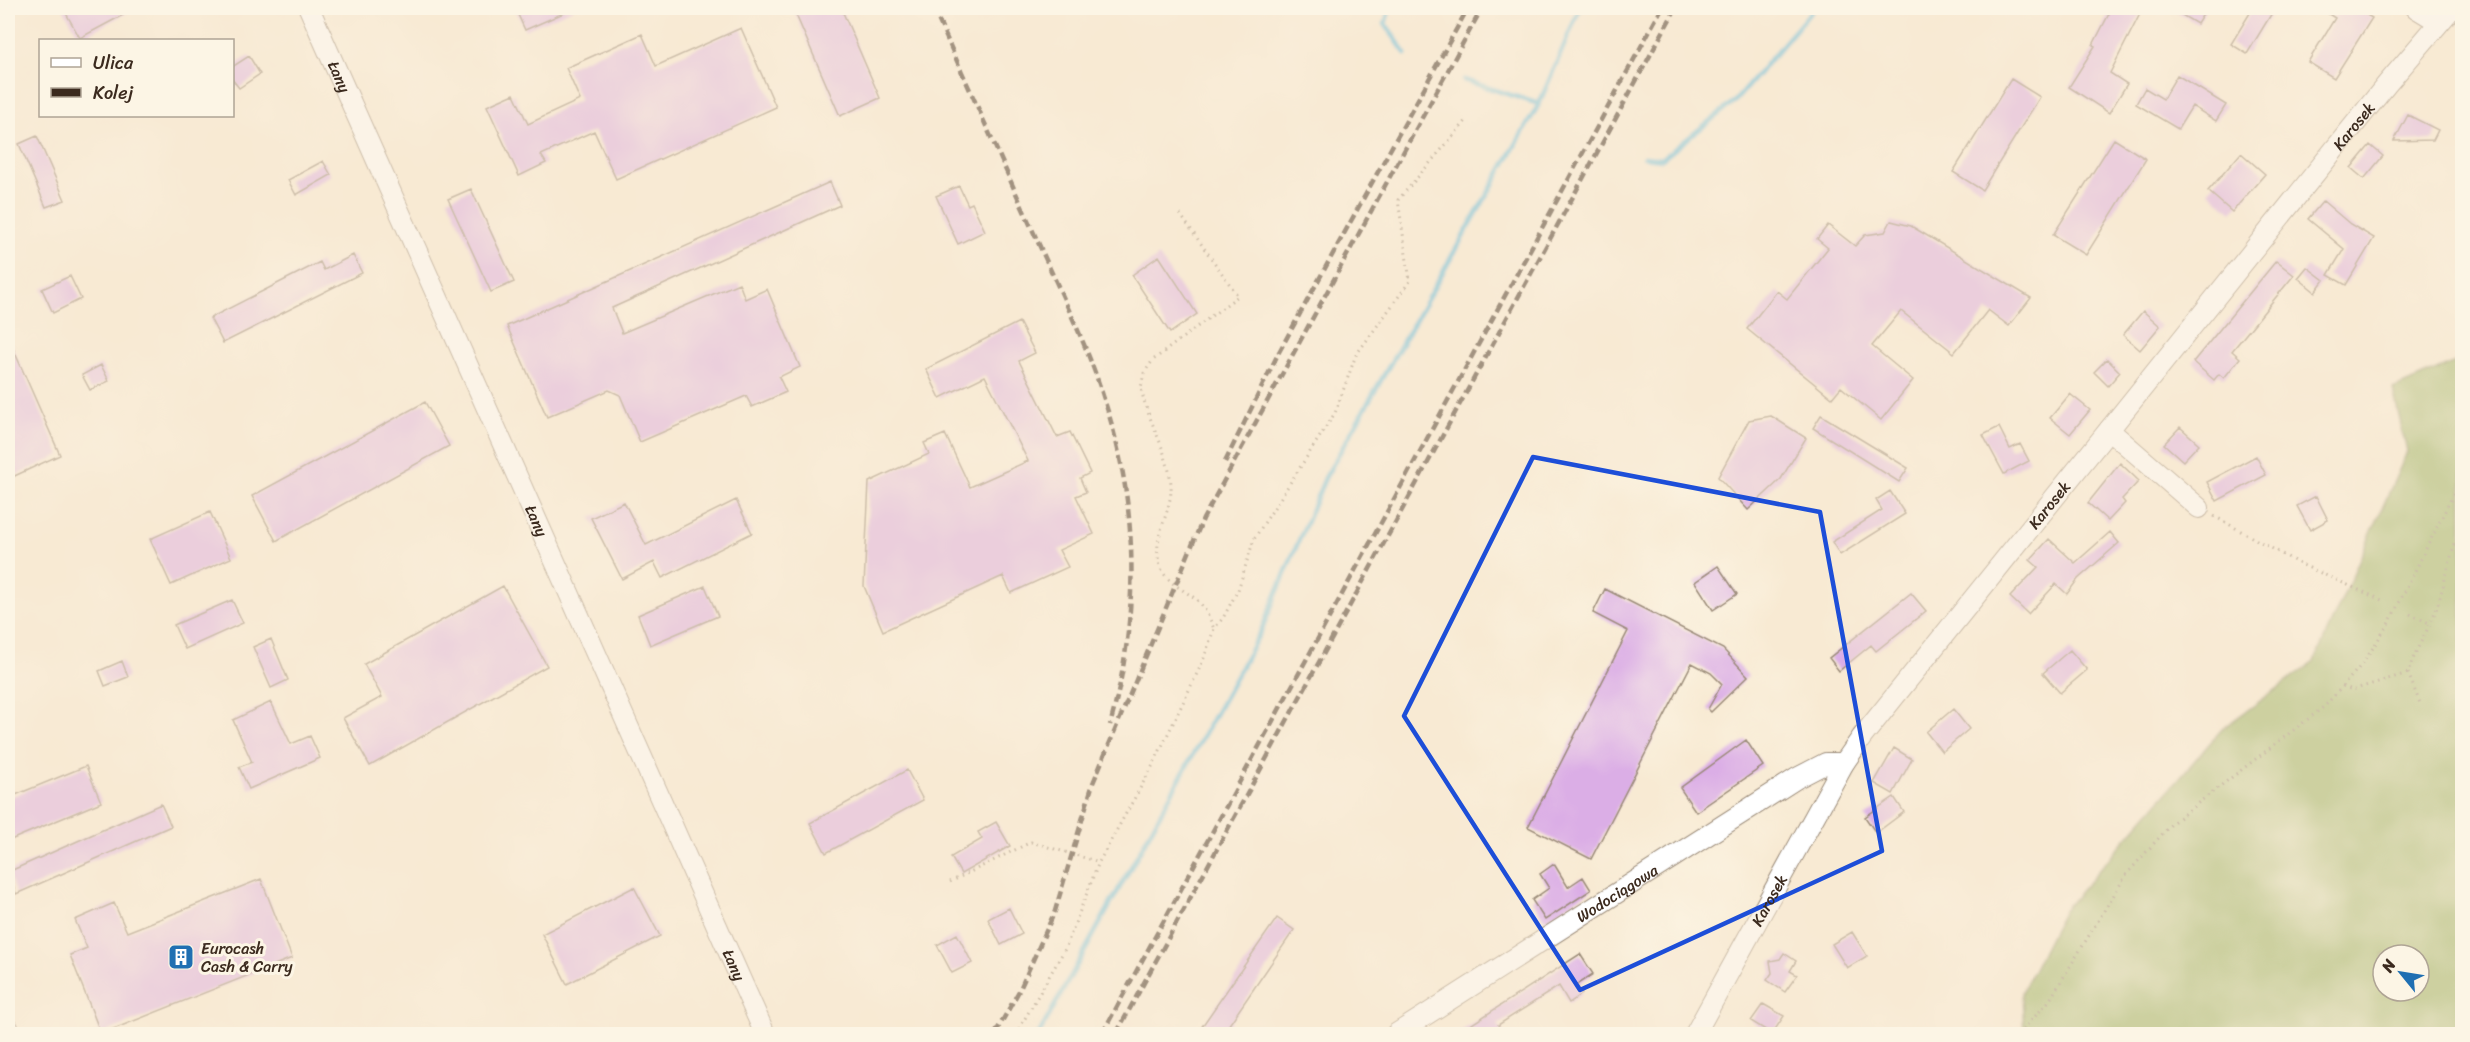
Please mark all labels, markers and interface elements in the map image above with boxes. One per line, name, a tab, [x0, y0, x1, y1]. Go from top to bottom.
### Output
legend	[39, 39, 234, 117]
text: Ulica	[93, 47, 134, 79]
street label: Łany	[319, 56, 359, 98]
text: Kolej	[93, 77, 133, 109]
street label: Karosek	[2325, 95, 2383, 157]
street label: Karosek	[2020, 474, 2078, 536]
street label: Łany	[517, 500, 556, 542]
street label: Wodociągowa	[1570, 856, 1665, 931]
street label: Karosek	[1743, 869, 1795, 932]
place label: Eurocash Cash & Carry	[201, 934, 293, 981]
building icon: Eurocash Cash & Carry	[166, 942, 196, 972]
north arrow	[2371, 943, 2431, 1003]
street label: Łany	[714, 944, 754, 986]
text: N	[2373, 953, 2404, 979]

